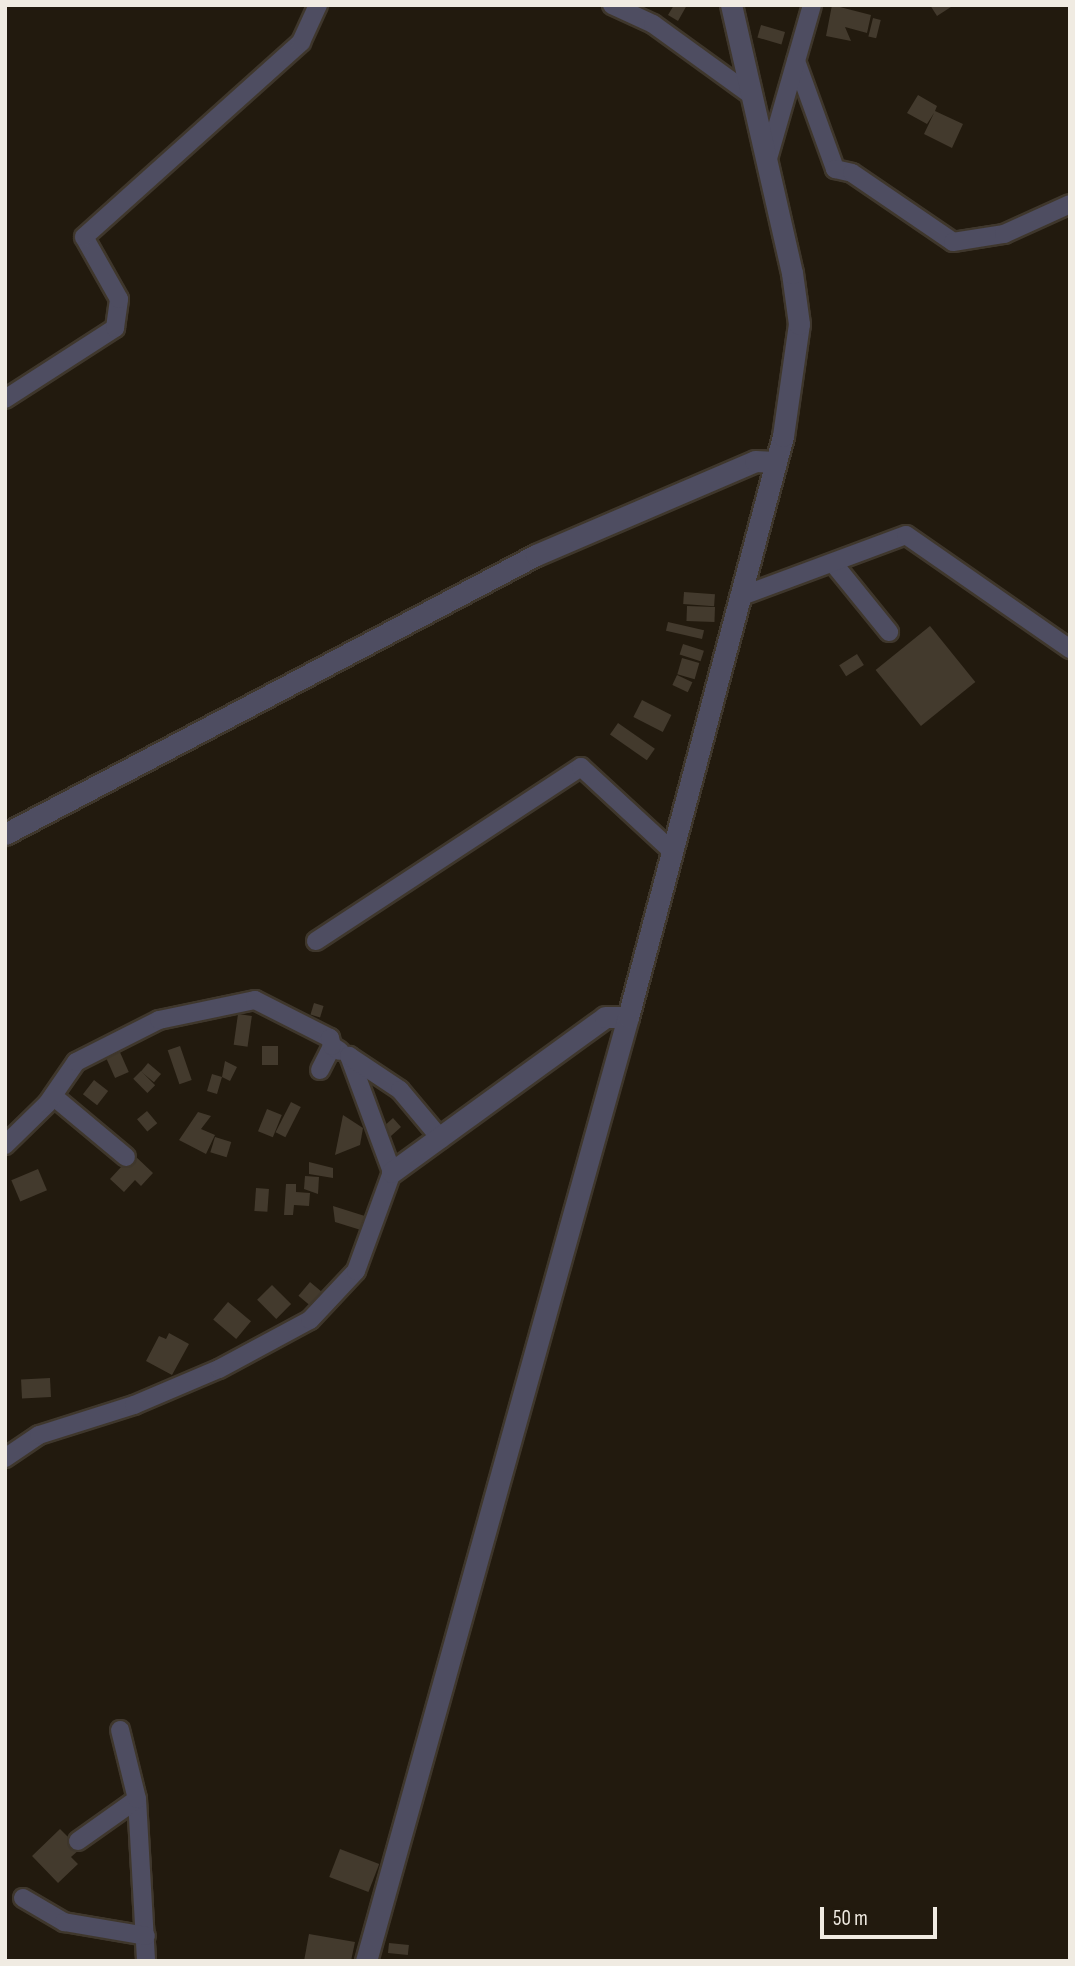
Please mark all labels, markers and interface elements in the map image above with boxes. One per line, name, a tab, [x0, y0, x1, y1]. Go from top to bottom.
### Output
scale bar	[823, 1892, 940, 1936]
text: 50 m	[833, 1906, 868, 1931]

